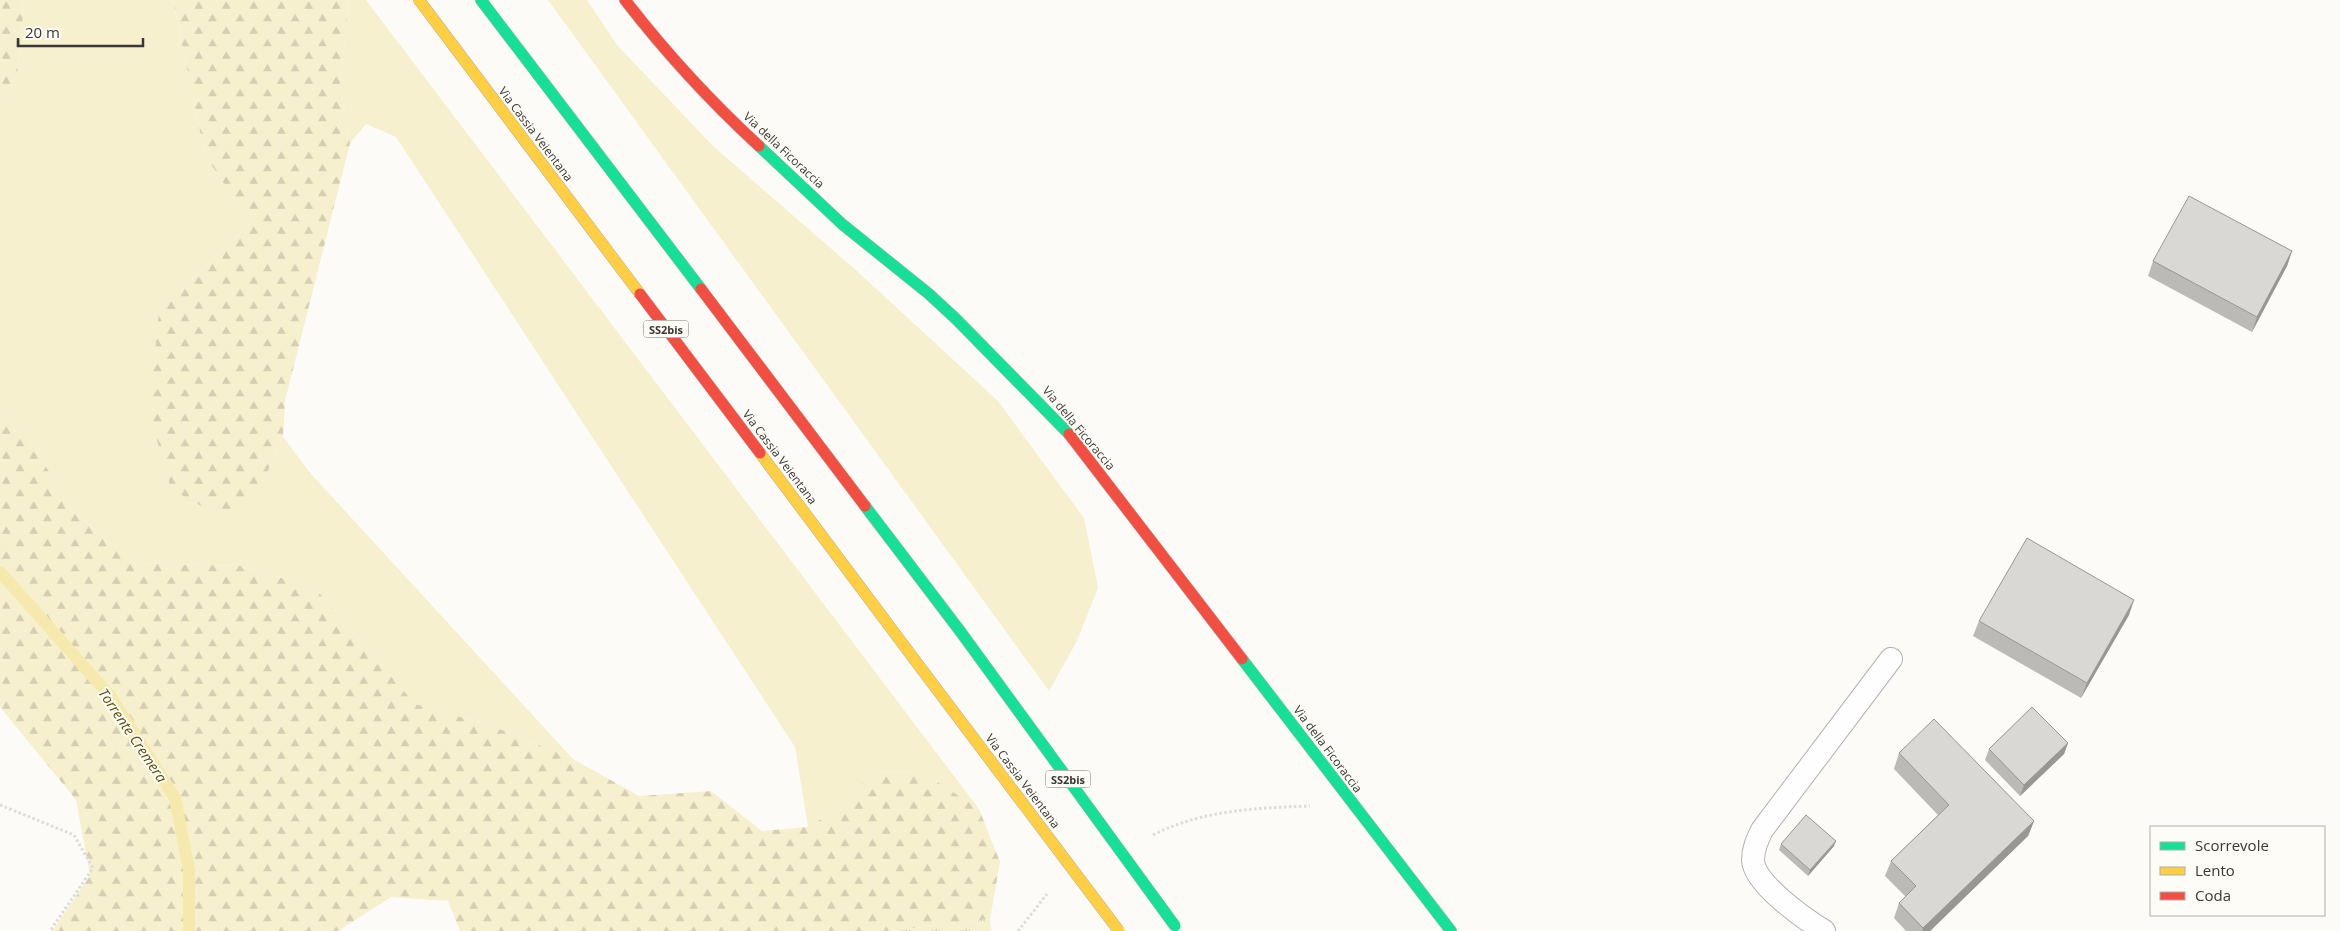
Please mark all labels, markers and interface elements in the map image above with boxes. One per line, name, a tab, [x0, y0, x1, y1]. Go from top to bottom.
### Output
scale bar	[18, 15, 142, 47]
text: 20 m	[25, 22, 60, 42]
street label: Via Cassia Veientana	[495, 83, 577, 185]
street label: Via della Ficoraccia	[740, 108, 828, 192]
road number: SS2bis	[644, 320, 688, 338]
street label: Via della Ficoraccia	[1039, 382, 1119, 474]
street label: Via Cassia Veientana	[739, 406, 821, 508]
water label: Torrente Cremera	[94, 684, 172, 786]
street label: Via della Ficoraccia	[1290, 702, 1366, 796]
street label: Via Cassia Veientana	[982, 730, 1064, 832]
road number: SS2bis	[1046, 771, 1090, 788]
legend	[2150, 826, 2325, 916]
text: Scorrevole	[2195, 835, 2269, 855]
text: Lento	[2195, 860, 2235, 880]
text: Coda	[2195, 885, 2231, 905]

